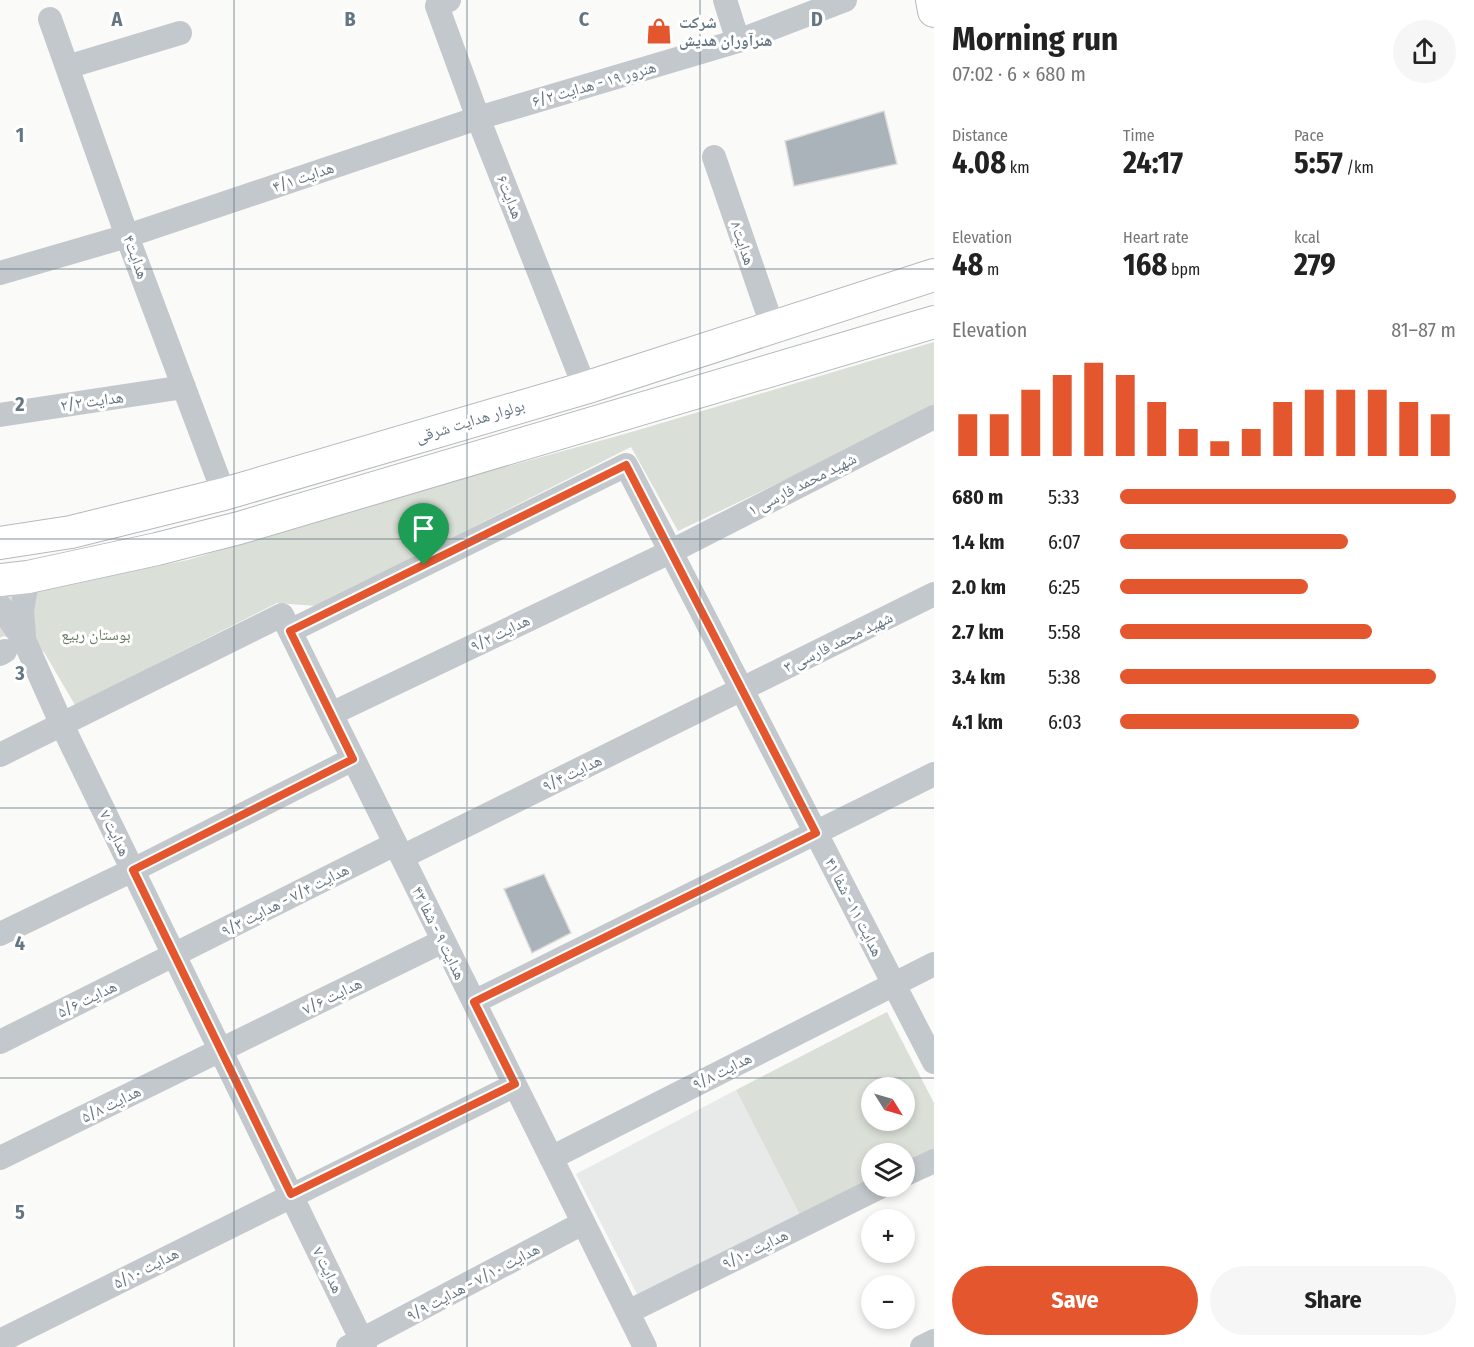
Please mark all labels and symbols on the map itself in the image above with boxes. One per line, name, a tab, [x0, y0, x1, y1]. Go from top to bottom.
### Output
text: A	[111, 7, 124, 31]
text: B	[344, 7, 356, 31]
text: C	[579, 7, 590, 31]
text: D	[811, 7, 823, 31]
place label: شرکت هنرآوران هدیش	[679, 13, 772, 50]
shop icon: شرکت هنرآوران هدیش	[644, 16, 674, 46]
street label: هنرور ۱۹ - هدایت ۶/۲	[530, 57, 658, 111]
text: 1	[16, 123, 24, 147]
street label: هدایت ۴/۱	[270, 158, 336, 196]
street label: هدایت۶	[493, 172, 527, 222]
street label: هدایت۸	[727, 218, 759, 268]
street label: هدایت۴	[119, 232, 153, 282]
street label: هدایت ۲/۲	[59, 387, 125, 415]
text: 2	[14, 392, 25, 416]
street label: بولوار هدایت شرقی	[413, 395, 527, 448]
street label: شهید محمد فارسی ۱	[745, 449, 860, 520]
pin	[398, 503, 449, 565]
street label: شهید محمد فارسی ۳	[780, 607, 896, 678]
street label: هدایت ۹/۲	[467, 610, 533, 656]
park label: بوستان ربیع	[61, 625, 131, 645]
text: 3	[14, 661, 25, 685]
street label: هدایت ۹/۴	[539, 750, 605, 796]
street label: هدایت ۷	[96, 807, 134, 859]
street label: هدایت ۱۱ - شفا ۴۱	[821, 854, 887, 960]
street label: هدایت ۷/۴ - هدایت ۹/۳	[218, 860, 352, 940]
street label: هدایت ۹ - شفا ۴۳	[408, 883, 470, 983]
text: 4	[15, 931, 25, 955]
street label: هدایت ۷/۶	[299, 973, 365, 1019]
street label: هدایت ۵/۶	[54, 976, 120, 1022]
street label: هدایت ۹/۸	[689, 1048, 755, 1094]
north arrow	[861, 1077, 915, 1131]
street label: هدایت ۵/۸	[78, 1081, 144, 1127]
text: 5	[15, 1200, 25, 1224]
street label: هدایت ۹/۱۰	[719, 1225, 791, 1273]
street label: هدایت ۷/۱۰ - هدایت ۹/۹	[403, 1239, 543, 1325]
street label: هدایت ۵/۱۰	[110, 1243, 182, 1293]
street label: هدایت ۷	[309, 1244, 347, 1296]

